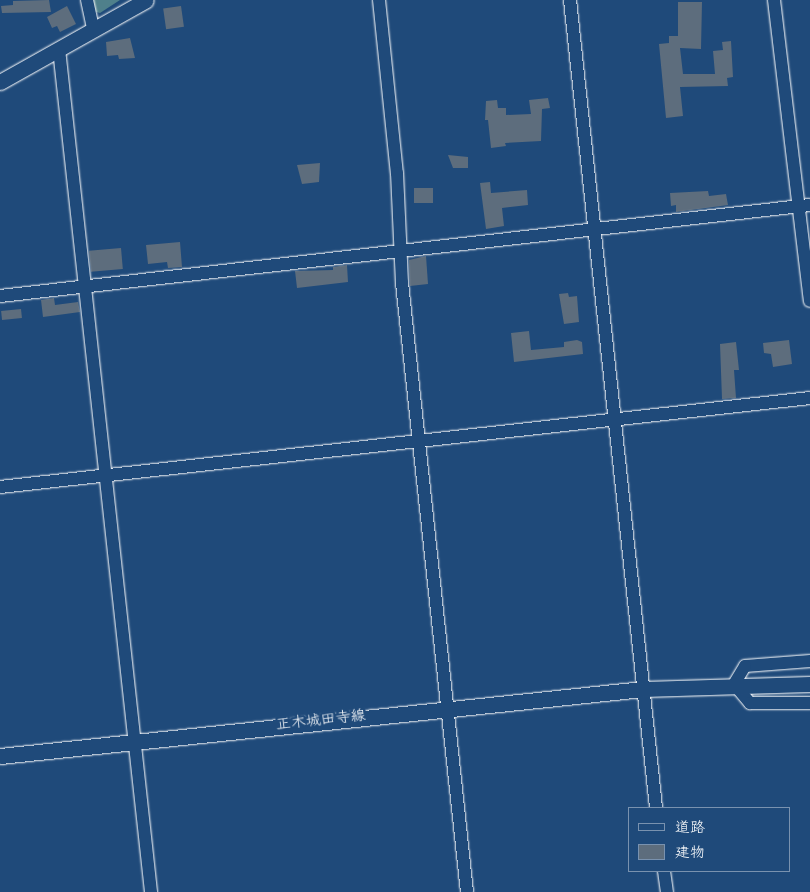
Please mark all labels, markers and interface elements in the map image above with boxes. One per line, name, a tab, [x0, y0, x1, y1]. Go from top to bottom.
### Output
street label: 正木城田寺線	[275, 708, 367, 736]
legend	[628, 807, 790, 872]
text: 道路	[675, 820, 705, 838]
text: 建物	[675, 845, 705, 863]

